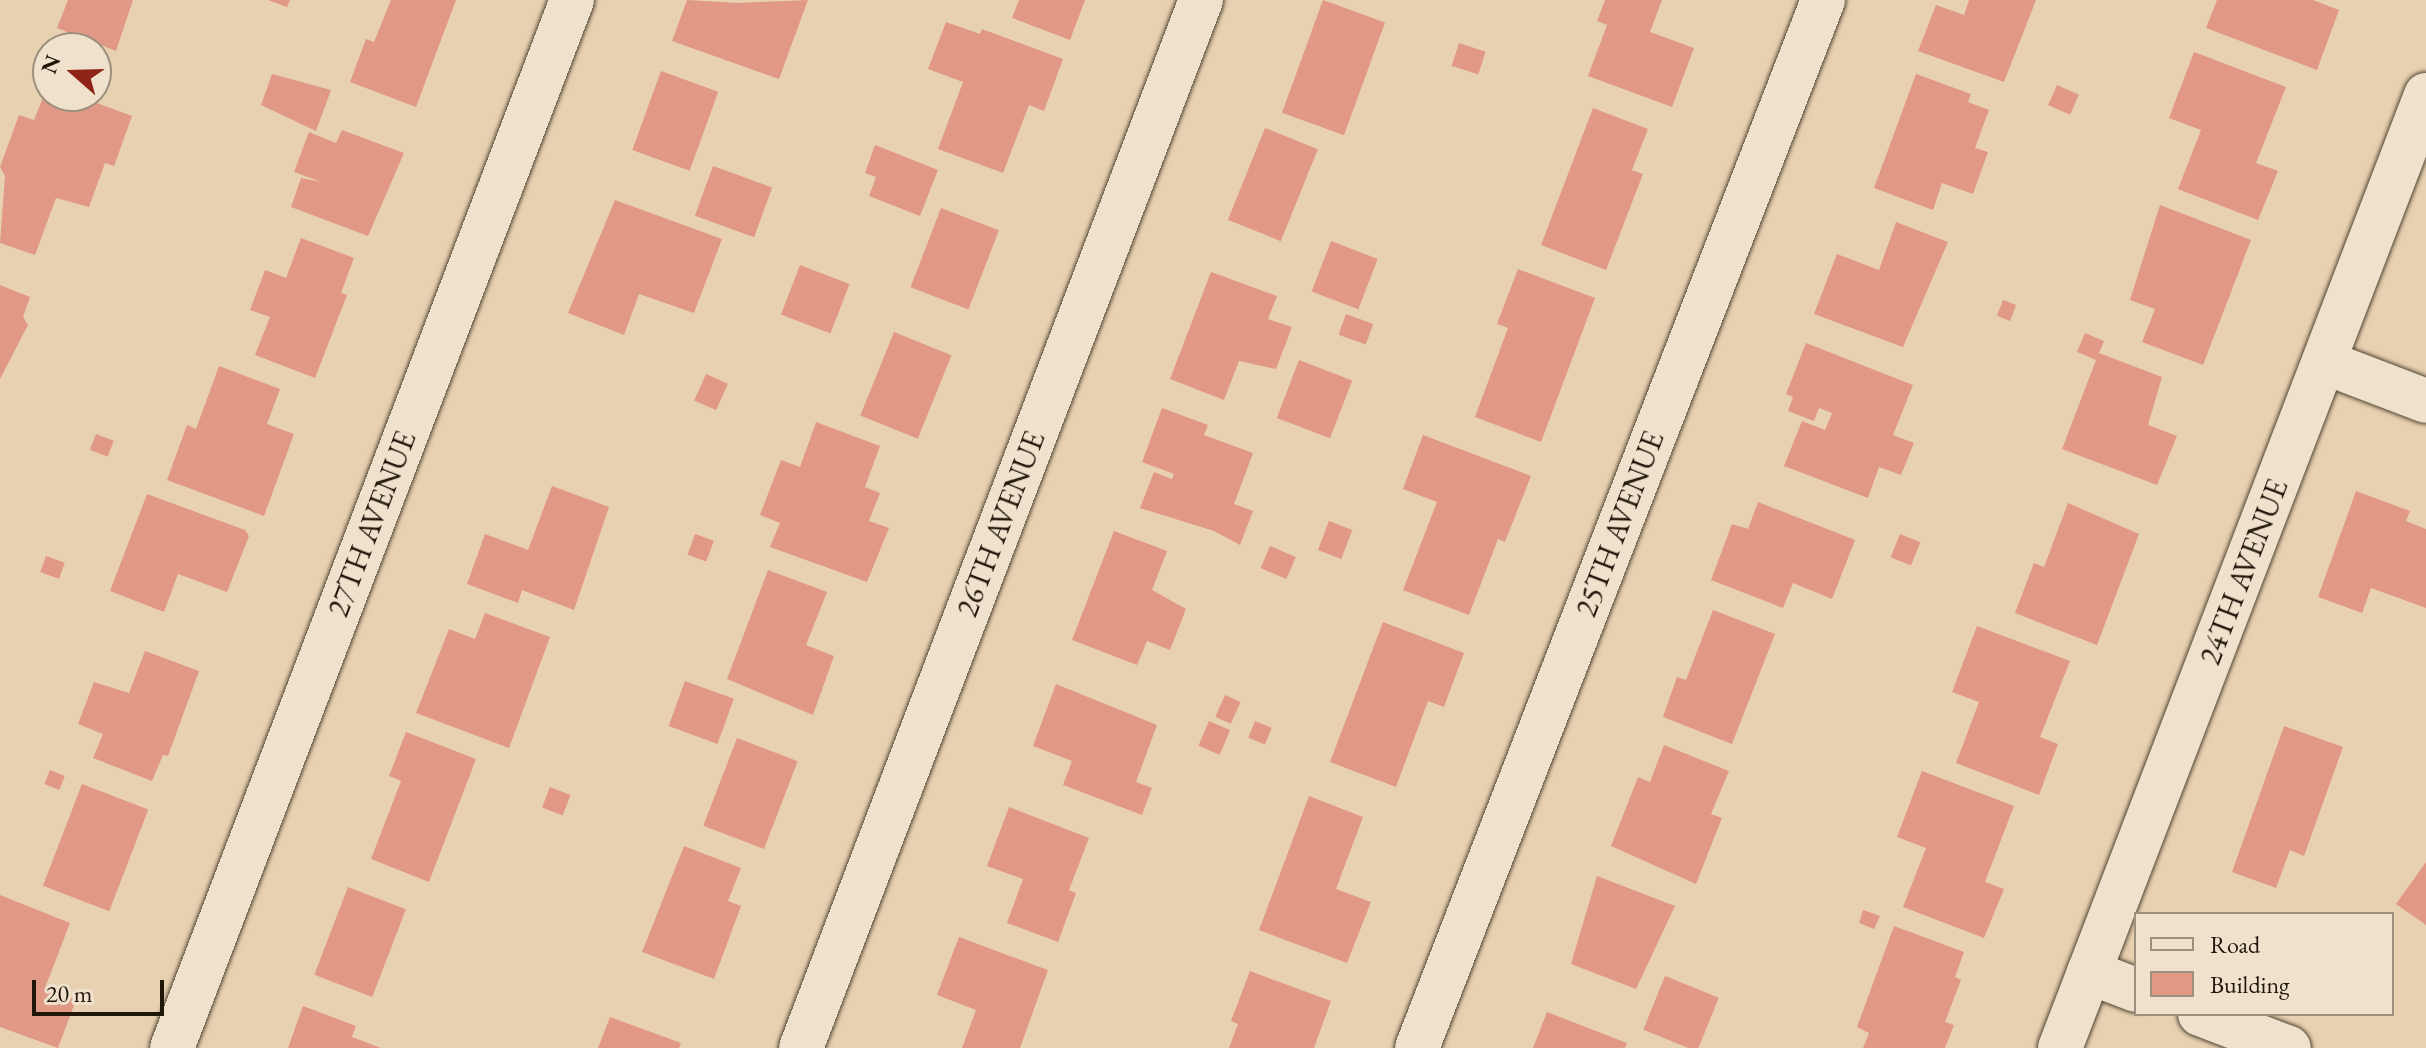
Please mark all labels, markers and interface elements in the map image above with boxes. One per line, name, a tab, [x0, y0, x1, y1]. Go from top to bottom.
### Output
north arrow	[32, 32, 112, 112]
text: N	[34, 51, 68, 78]
street label: 27TH AVENUE	[320, 426, 424, 622]
street label: 26TH AVENUE	[949, 426, 1053, 622]
street label: 25TH AVENUE	[1568, 426, 1672, 622]
street label: 24TH AVENUE	[2192, 474, 2296, 670]
legend	[2134, 912, 2394, 1016]
text: Road	[2210, 929, 2260, 960]
scale bar	[36, 964, 168, 1014]
text: Building	[2210, 969, 2290, 1000]
text: 20 m	[46, 978, 93, 1009]

